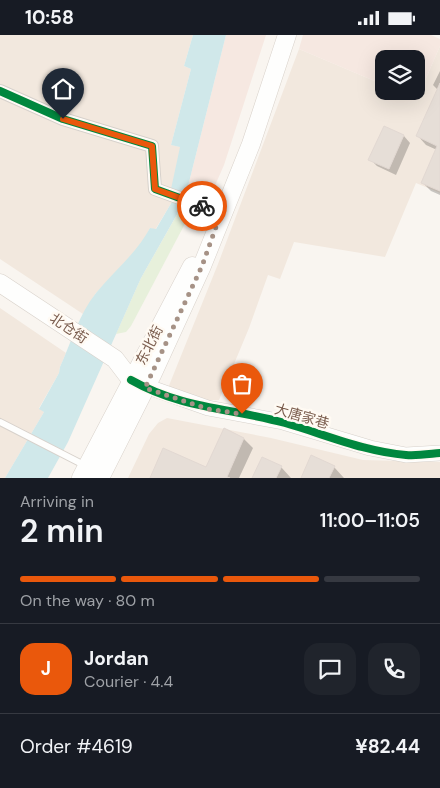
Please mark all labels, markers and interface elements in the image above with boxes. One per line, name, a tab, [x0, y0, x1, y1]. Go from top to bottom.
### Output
text: 10:58	[25, 5, 74, 30]
map controls	[375, 50, 425, 100]
button: layers	[375, 50, 425, 100]
pin	[42, 68, 84, 119]
icon: home	[49, 75, 77, 103]
courier	[177, 181, 227, 231]
icon: bike	[188, 192, 216, 220]
street label: 北仓街	[47, 309, 91, 347]
street label: 东北街	[131, 322, 167, 368]
pin	[221, 363, 263, 414]
icon: bag	[228, 370, 256, 398]
street label: 大唐家巷	[273, 400, 331, 432]
text: Arriving in	[20, 491, 94, 512]
text: 11:00–11:05	[320, 508, 420, 533]
text: 2 min	[20, 510, 104, 552]
text: On the way · 80 m	[20, 590, 155, 611]
button: chat	[304, 643, 356, 695]
button: phone	[368, 643, 420, 695]
text: Jordan	[84, 646, 149, 671]
text: J	[41, 656, 51, 681]
text: Courier · 4.4	[84, 671, 173, 692]
text: Order #4619	[20, 734, 133, 759]
text: ¥82.44	[355, 734, 420, 759]

